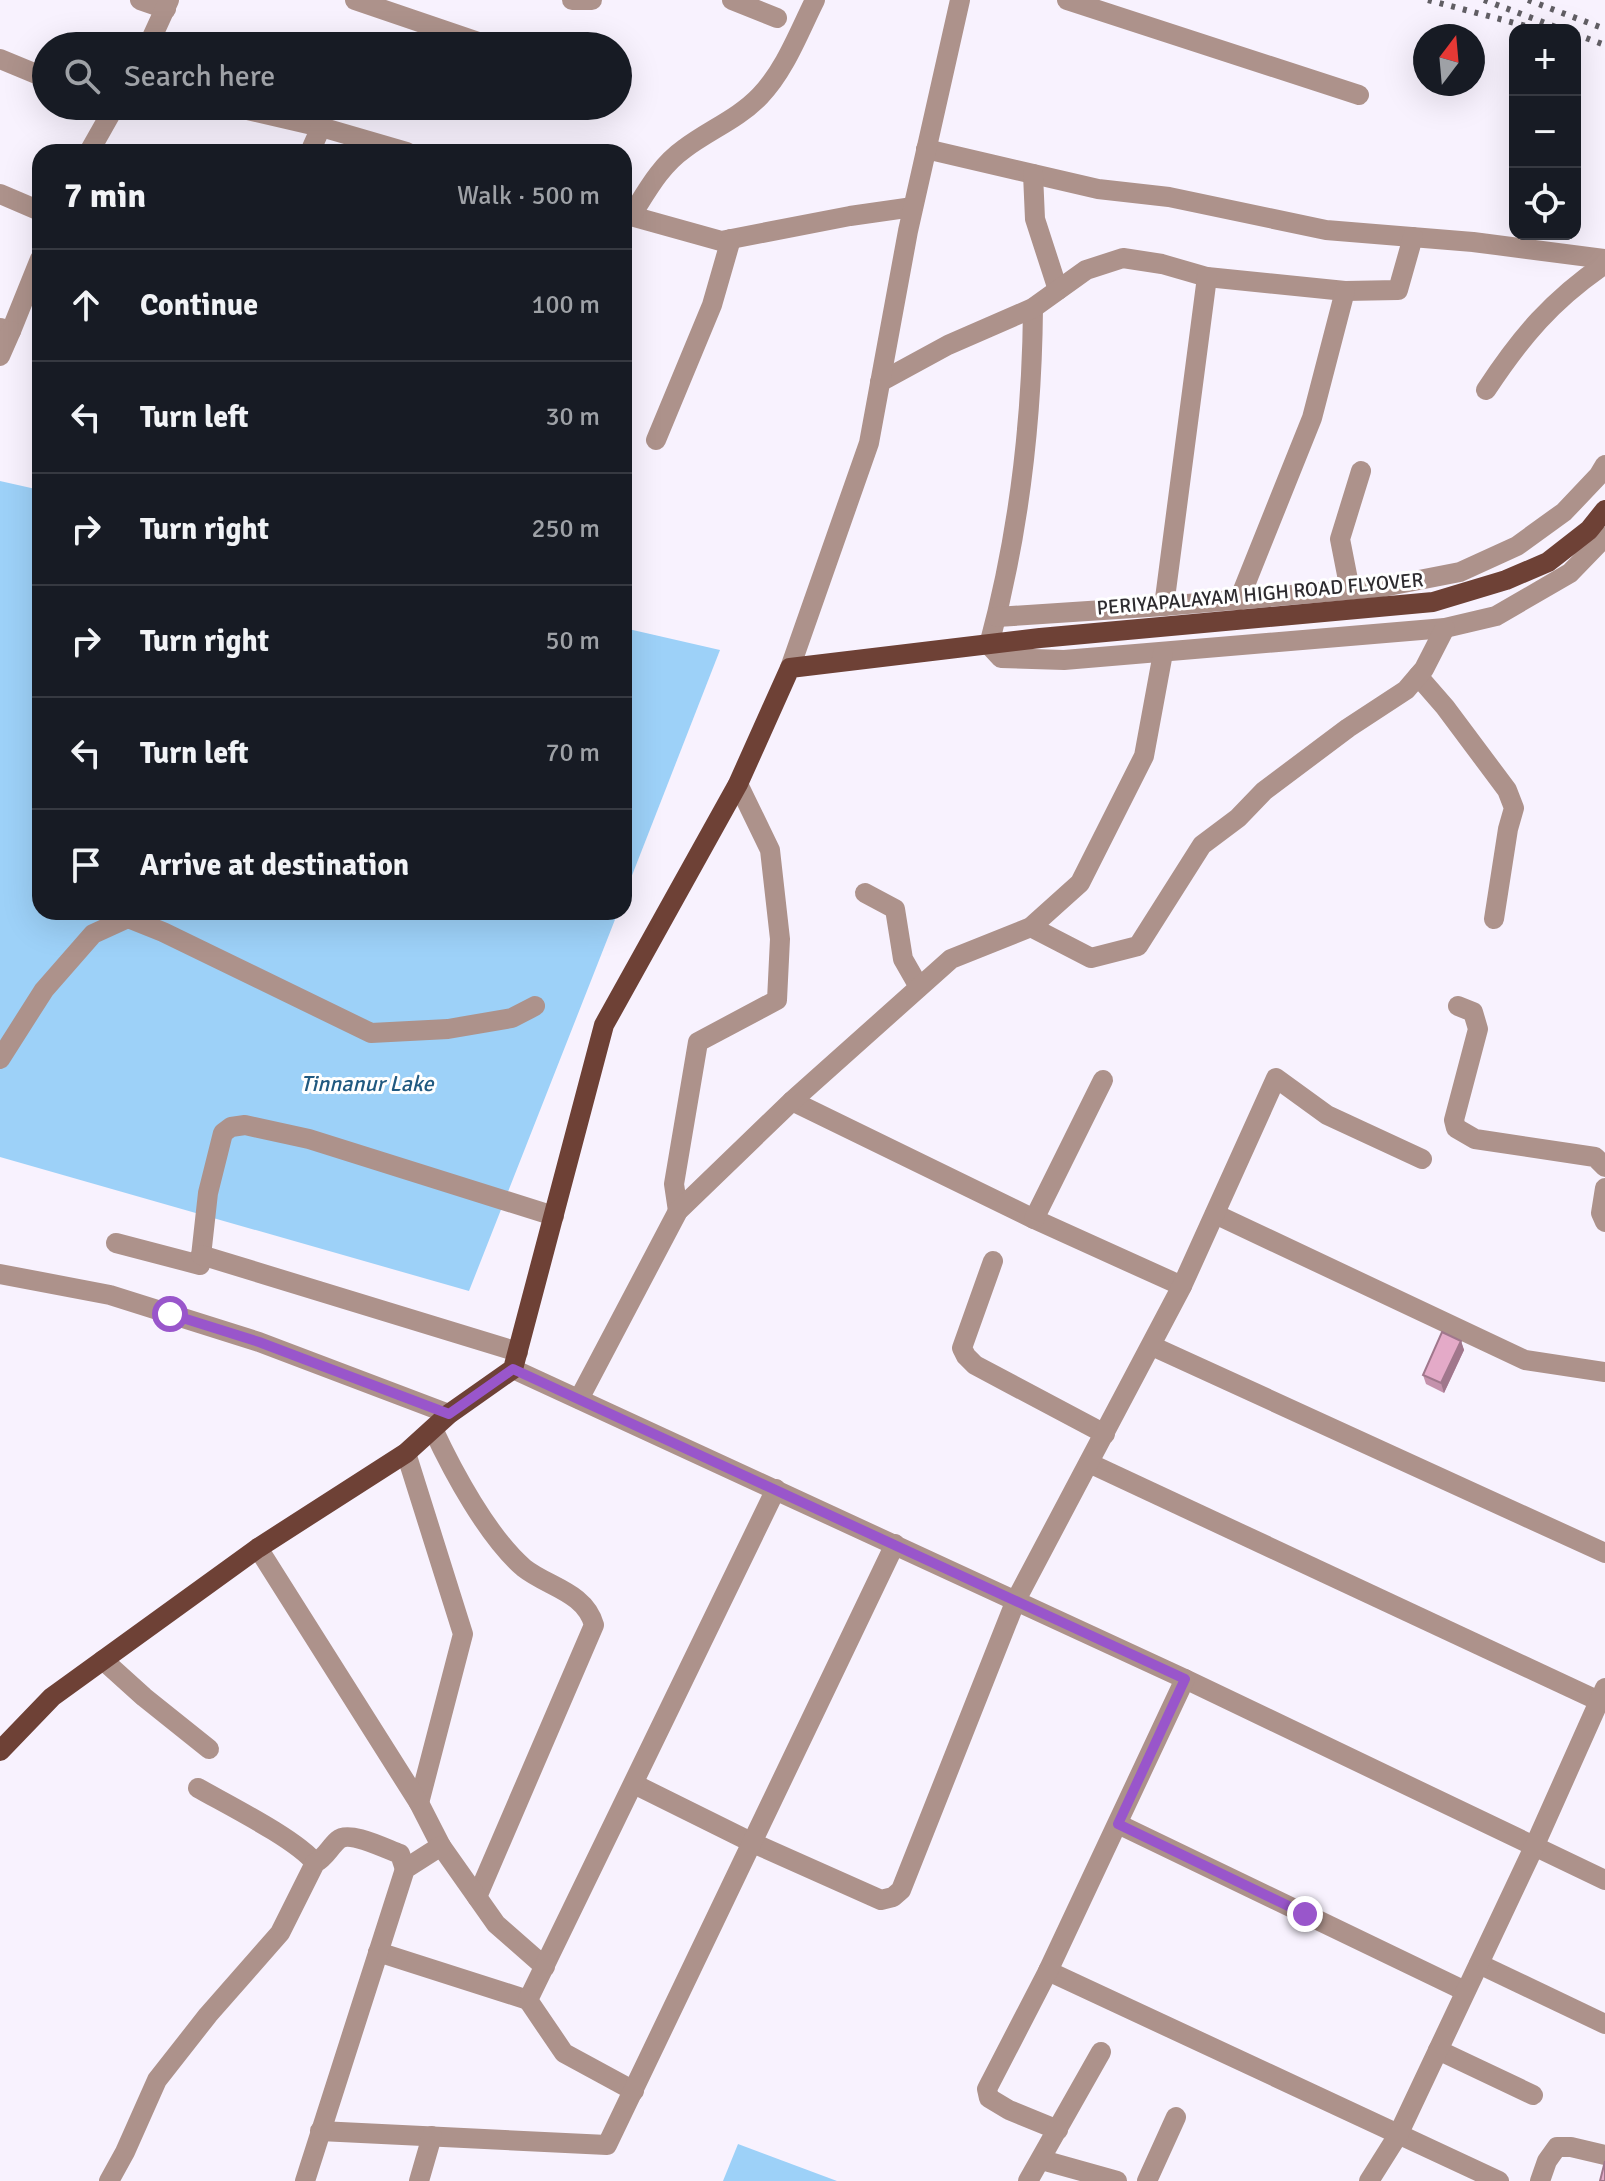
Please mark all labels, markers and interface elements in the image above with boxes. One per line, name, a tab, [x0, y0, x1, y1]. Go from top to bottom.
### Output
north arrow	[1413, 24, 1485, 96]
map controls	[1509, 24, 1581, 240]
button: +	[1509, 24, 1581, 96]
search box	[32, 32, 632, 120]
icon: search	[60, 54, 104, 98]
text: Search here	[124, 58, 275, 95]
button: −	[1509, 96, 1581, 168]
button: locate	[1509, 168, 1581, 240]
text: 7 min	[64, 175, 146, 217]
text: Walk · 500 m	[457, 180, 600, 212]
icon: ahead	[64, 283, 108, 327]
text: Continue	[140, 287, 258, 324]
text: 100 m	[531, 289, 600, 321]
icon: left	[64, 395, 108, 439]
text: Turn left	[140, 399, 249, 436]
text: 30 m	[545, 401, 600, 433]
icon: right	[64, 507, 108, 551]
text: Turn right	[140, 511, 269, 548]
text: 250 m	[531, 513, 600, 545]
street label: PERIYAPALAYAM HIGH ROAD FLYOVER	[1096, 567, 1424, 621]
icon: right	[64, 619, 108, 663]
text: Turn right	[140, 623, 269, 660]
text: 50 m	[545, 625, 600, 657]
icon: left	[64, 731, 108, 775]
text: Turn left	[140, 735, 249, 772]
text: 70 m	[545, 737, 600, 769]
icon: arrive	[64, 843, 108, 887]
text: Arrive at destination	[140, 847, 409, 884]
water label: Tinnanur Lake	[301, 1070, 434, 1097]
route start	[152, 1296, 188, 1332]
route end	[1287, 1896, 1323, 1932]

